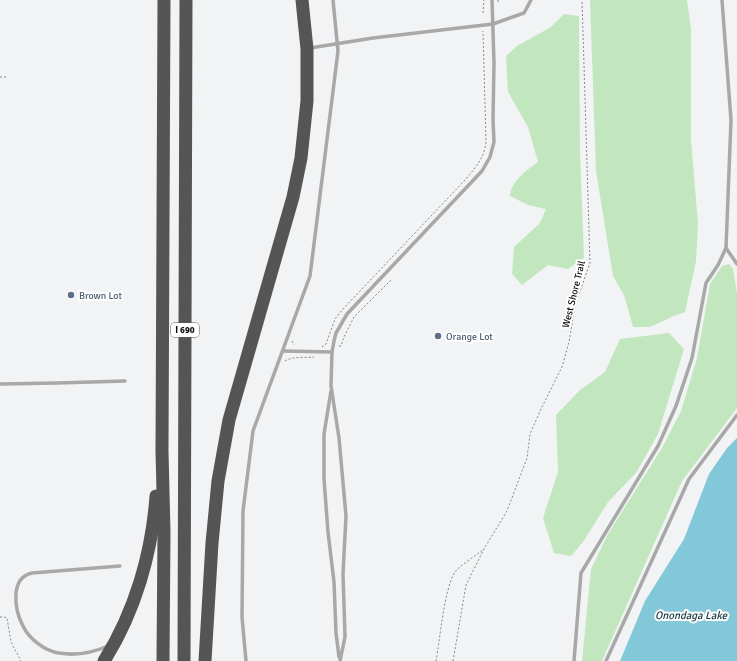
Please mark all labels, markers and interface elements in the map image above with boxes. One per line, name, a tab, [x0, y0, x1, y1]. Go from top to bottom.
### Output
street label: West Shore Trail	[560, 259, 588, 329]
marker: Brown Lot	[66, 290, 76, 300]
place label: Brown Lot	[79, 290, 122, 302]
road number: I 690	[171, 323, 199, 337]
marker: Orange Lot	[433, 331, 443, 341]
place label: Orange Lot	[446, 331, 493, 343]
water label: Onondaga Lake	[655, 609, 728, 622]

